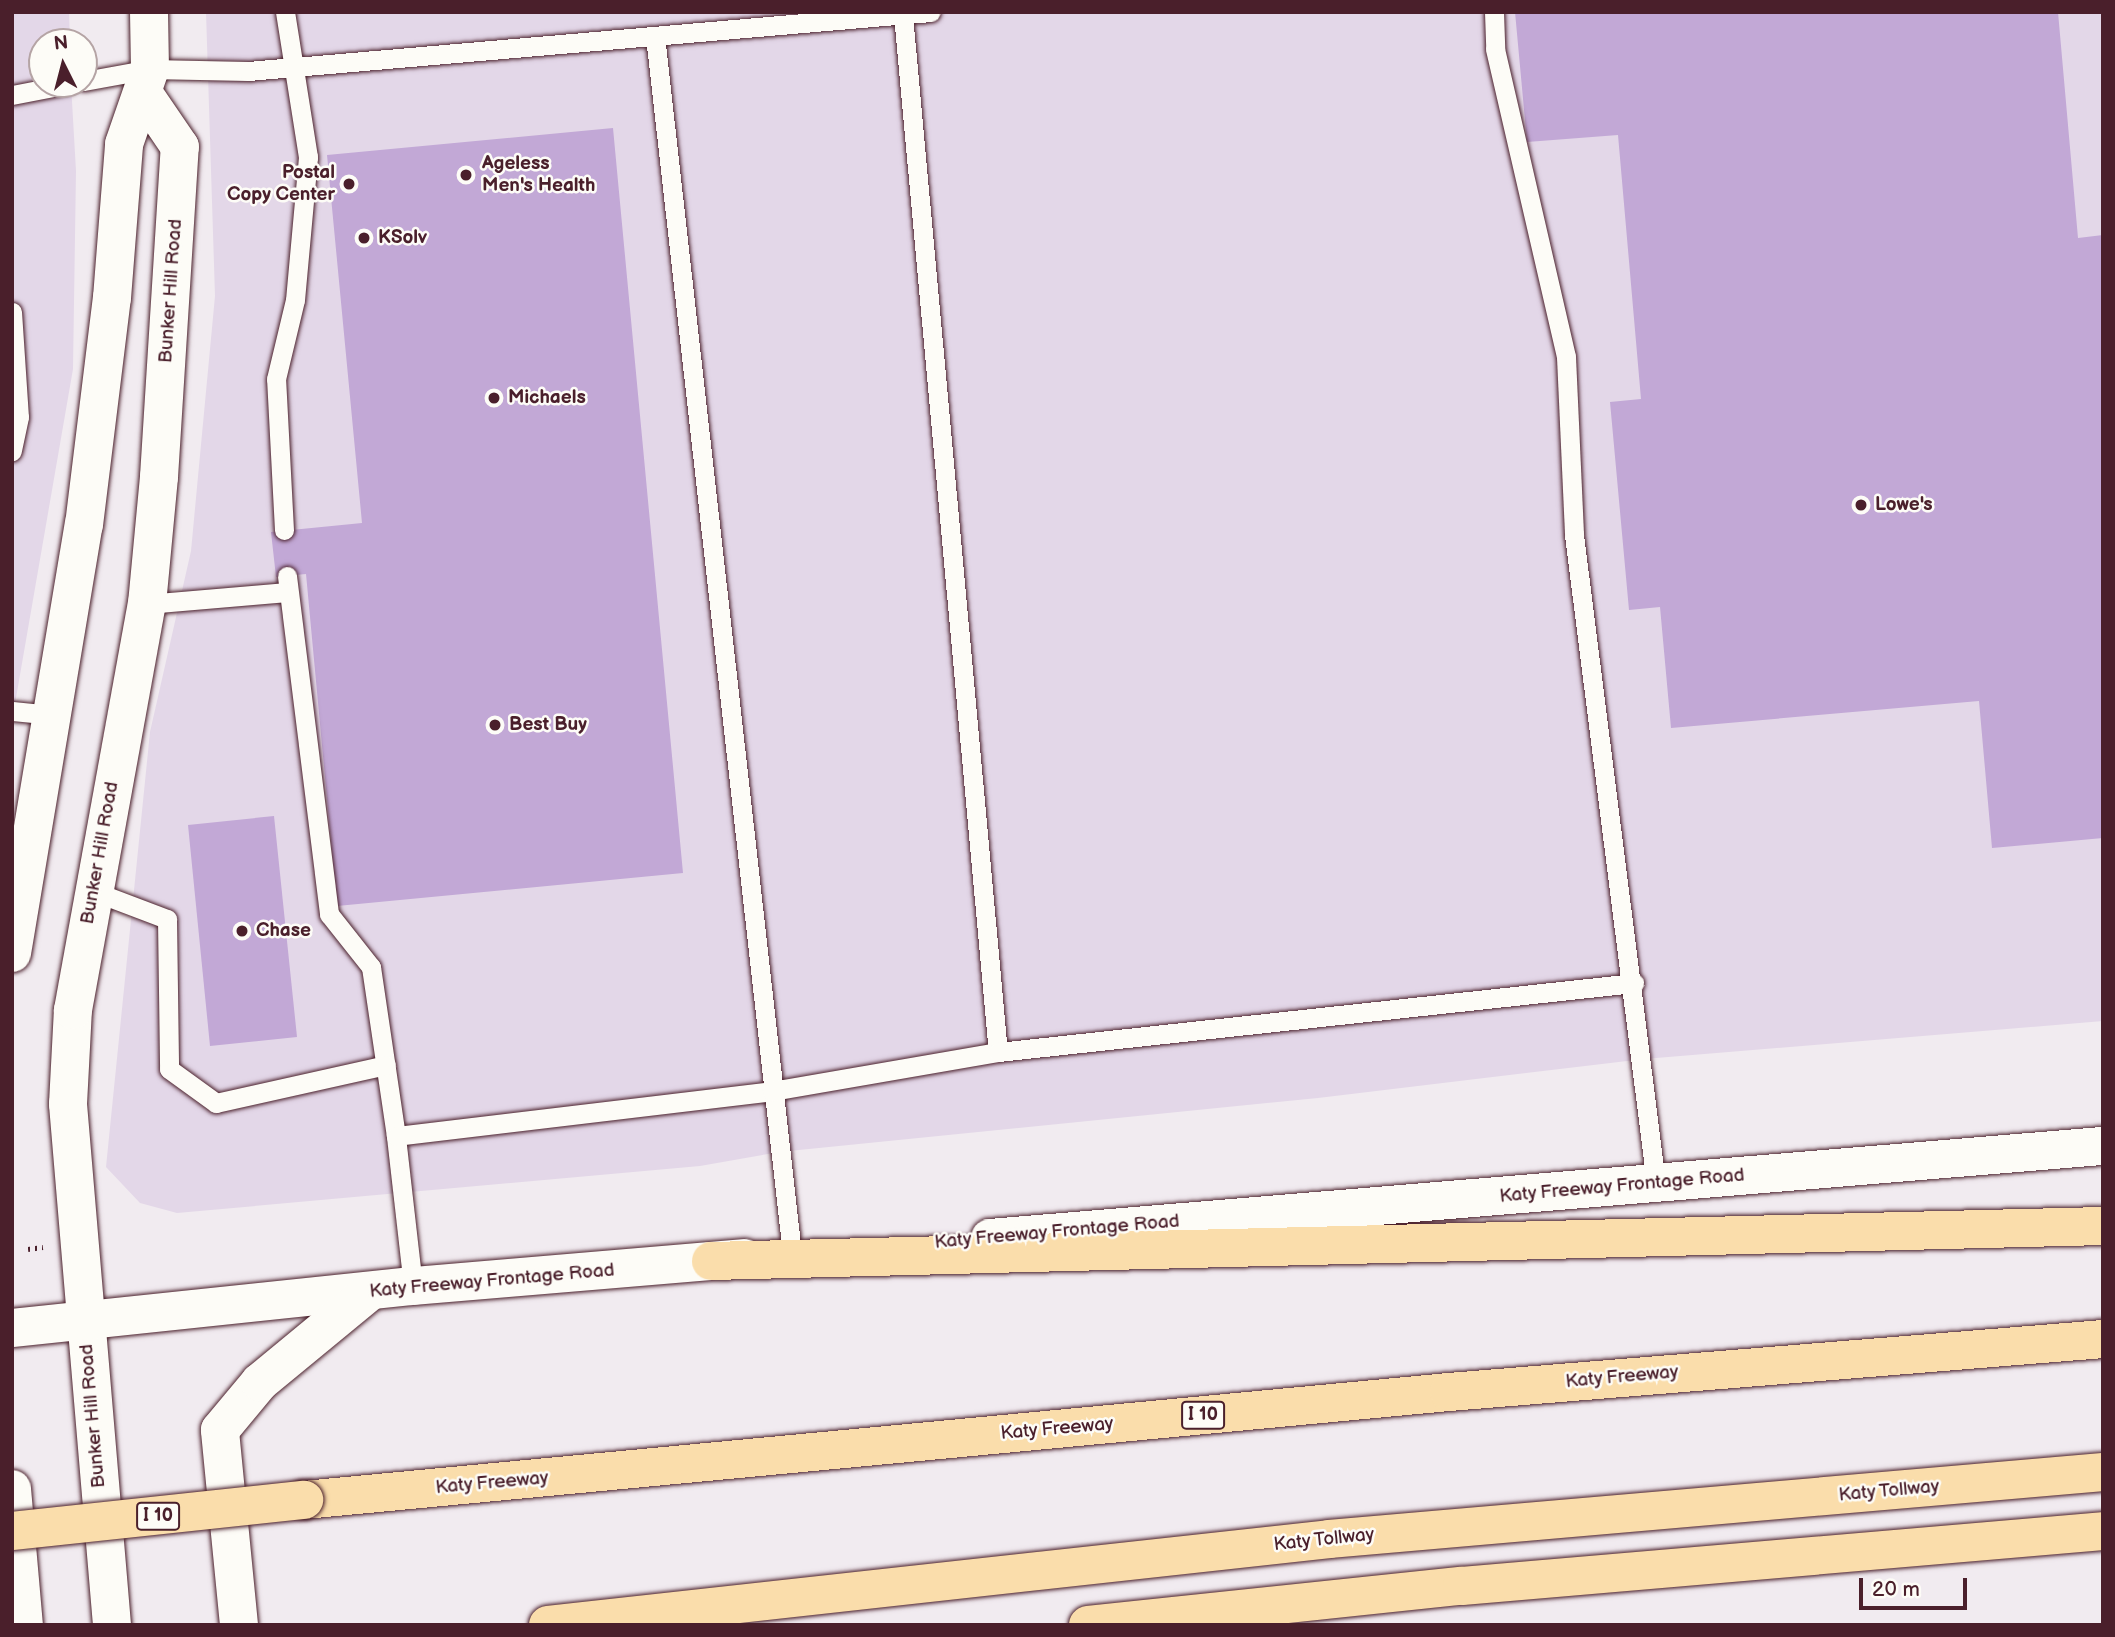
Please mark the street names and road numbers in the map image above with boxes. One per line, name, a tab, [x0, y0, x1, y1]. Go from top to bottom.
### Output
street label: Bunker Hill Road	[155, 218, 187, 364]
street label: Bunker Hill Road	[76, 780, 124, 926]
street label: Katy Freeway Frontage Road	[1497, 1164, 1747, 1208]
street label: Katy Freeway Frontage Road	[932, 1210, 1182, 1254]
street label: Katy Freeway Frontage Road	[367, 1259, 617, 1303]
street label: Bunker Hill Road	[75, 1343, 111, 1489]
street label: Katy Freeway	[1564, 1361, 1680, 1393]
road number: I 10	[1180, 1400, 1226, 1430]
street label: Katy Freeway	[999, 1413, 1115, 1445]
street label: Katy Freeway	[434, 1467, 550, 1499]
street label: Katy Tollway	[1837, 1475, 1941, 1507]
road number: I 10	[135, 1502, 181, 1531]
street label: Katy Tollway	[1272, 1523, 1376, 1557]

